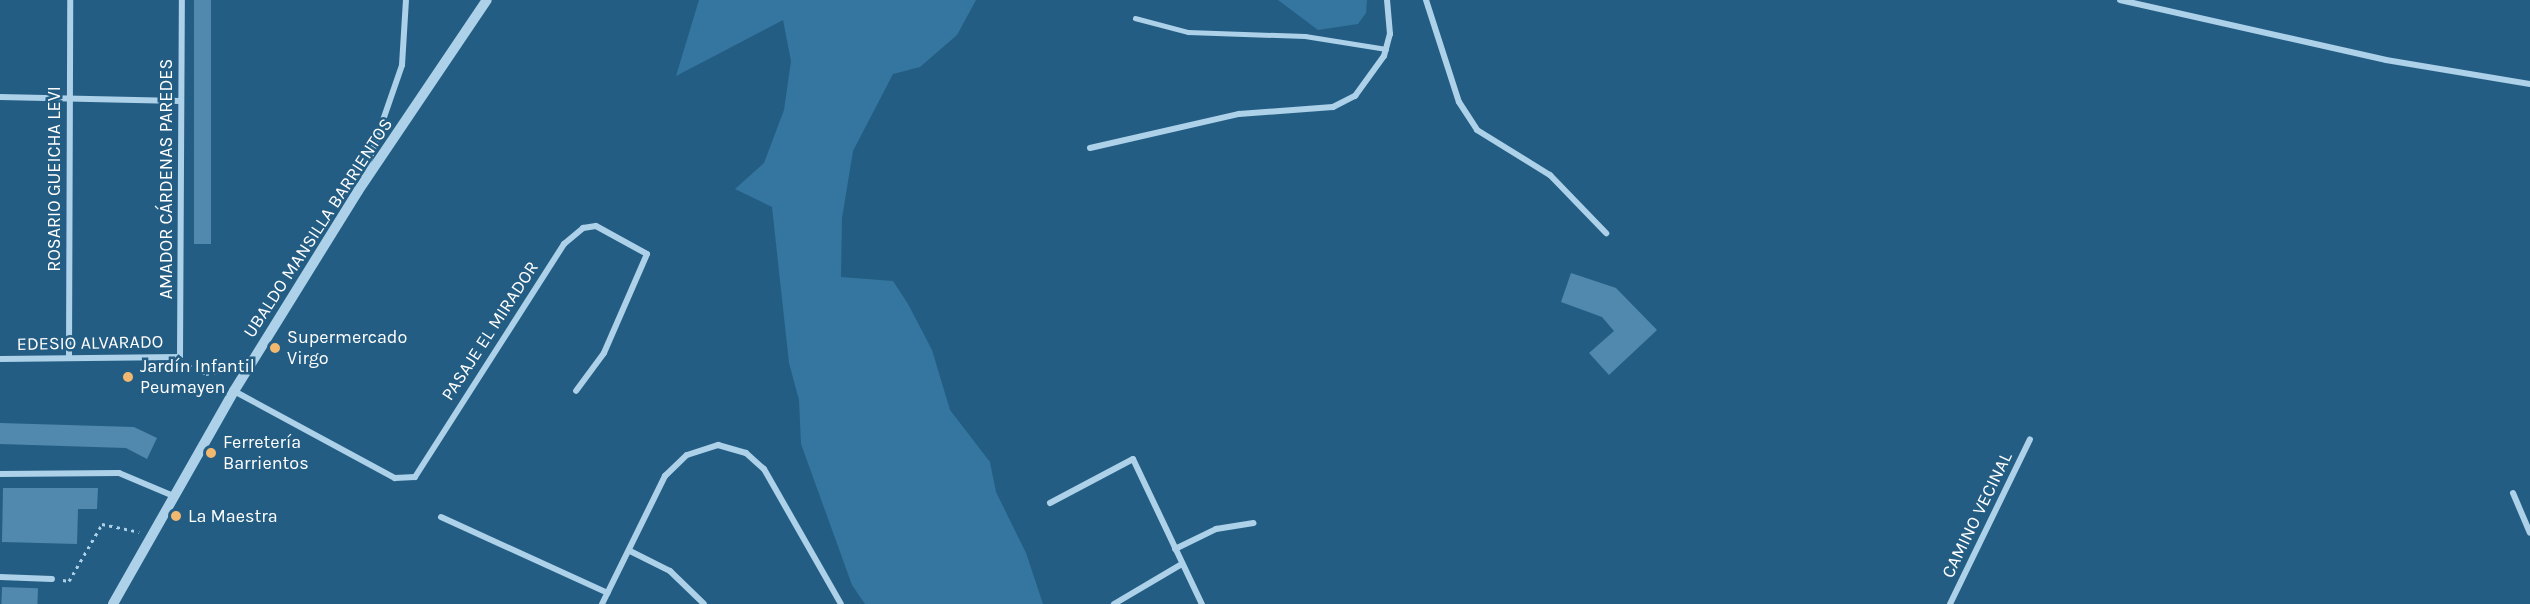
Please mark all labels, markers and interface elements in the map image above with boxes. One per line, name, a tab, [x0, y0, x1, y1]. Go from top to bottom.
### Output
street label: AMADOR CÁRDENAS PAREDES	[155, 59, 177, 299]
street label: ROSARIO GUEICHA LEVI	[43, 86, 65, 272]
street label: UBALDO MANSILLA BARRIENTOS	[239, 114, 397, 342]
street label: PASAJE EL MIRADOR	[437, 257, 543, 405]
place label: Supermercado Virgo	[287, 327, 407, 370]
street label: EDESIO ALVARADO	[16, 331, 164, 355]
marker: Supermercado Virgo	[268, 341, 282, 355]
place label: Jardín Infantil Peumayen	[140, 356, 255, 398]
marker: Jardín Infantil Peumayen	[121, 370, 135, 384]
place label: Ferretería Barrientos	[223, 432, 309, 474]
marker: Ferretería Barrientos	[204, 446, 218, 460]
street label: CAMINO VECINAL	[1937, 449, 2017, 581]
place label: La Maestra	[188, 505, 278, 527]
marker: La Maestra	[169, 509, 183, 523]

